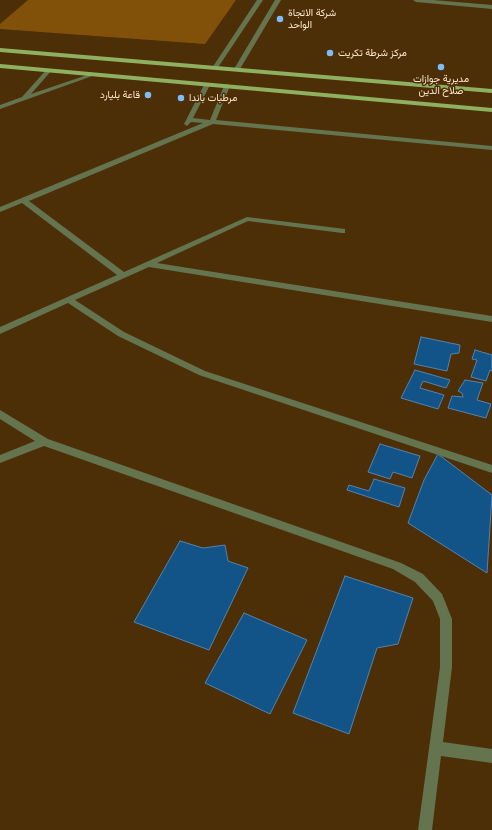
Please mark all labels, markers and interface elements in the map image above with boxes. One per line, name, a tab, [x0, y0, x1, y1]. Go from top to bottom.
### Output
place label: شركة الاتجاة الواحد	[288, 7, 336, 30]
marker: شركة الاتجاة الواحد	[275, 14, 285, 24]
place label: مركز شرطة تكريت	[338, 47, 407, 59]
marker: مركز شرطة تكريت	[325, 48, 335, 58]
marker: مديرية جوازات صلاح الدين	[436, 62, 446, 72]
place label: مديرية جوازات صلاح الدين	[413, 73, 469, 96]
place label: قاعة بليارد	[100, 89, 140, 101]
marker: قاعة بليارد	[143, 90, 153, 100]
place label: مرطبات باندا	[189, 92, 237, 104]
marker: مرطبات باندا	[176, 93, 186, 103]

